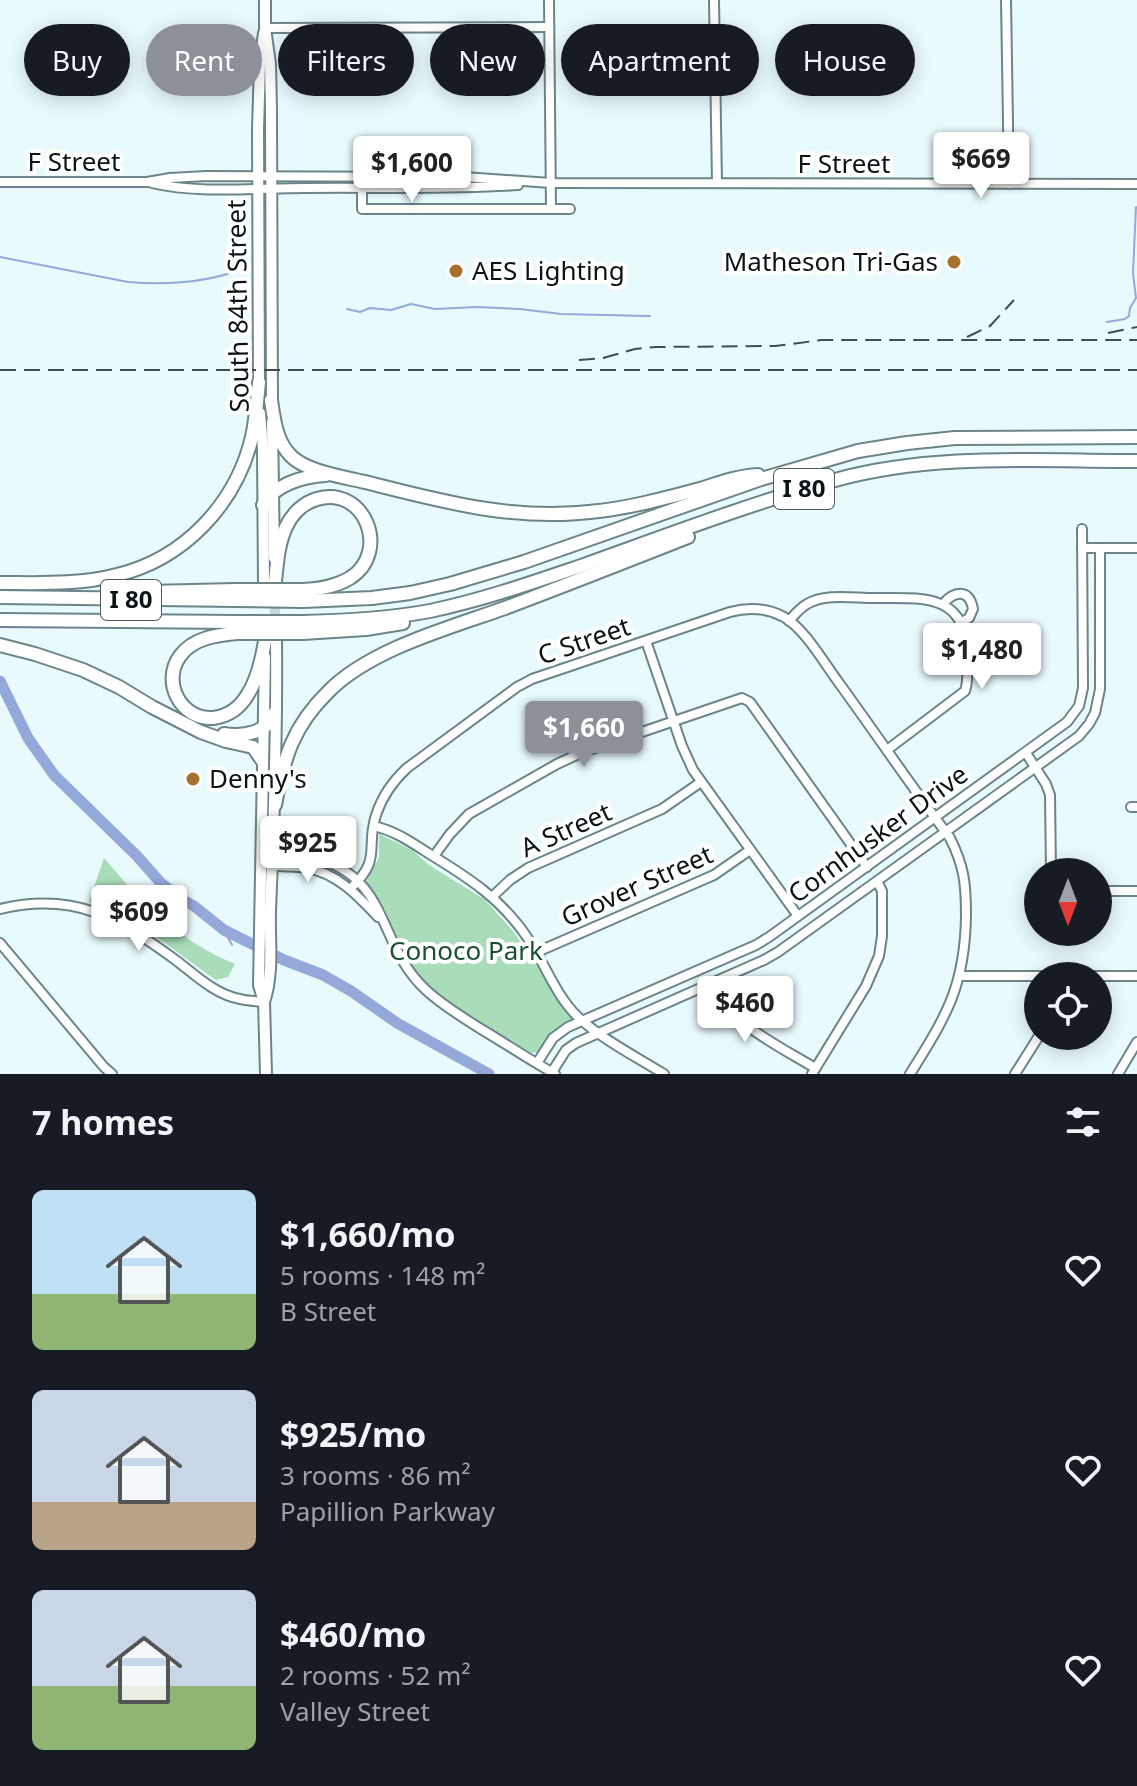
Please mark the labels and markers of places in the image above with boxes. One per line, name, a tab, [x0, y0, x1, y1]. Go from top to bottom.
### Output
pin: $669	[934, 132, 1028, 200]
pin: $1,600	[347, 136, 477, 204]
place label: Matheson Tri-Gas	[724, 243, 938, 279]
place label: AES Lighting	[472, 252, 625, 288]
marker: Matheson Tri-Gas	[945, 253, 963, 271]
marker: AES Lighting	[447, 262, 465, 280]
pin: $1,480	[917, 623, 1047, 691]
pin: $1,660	[519, 701, 649, 769]
place label: Denny's	[209, 760, 307, 796]
marker: Denny's	[184, 770, 202, 788]
pin: $925	[261, 816, 355, 884]
pin: $609	[92, 885, 186, 953]
pin: $460	[698, 976, 792, 1044]

